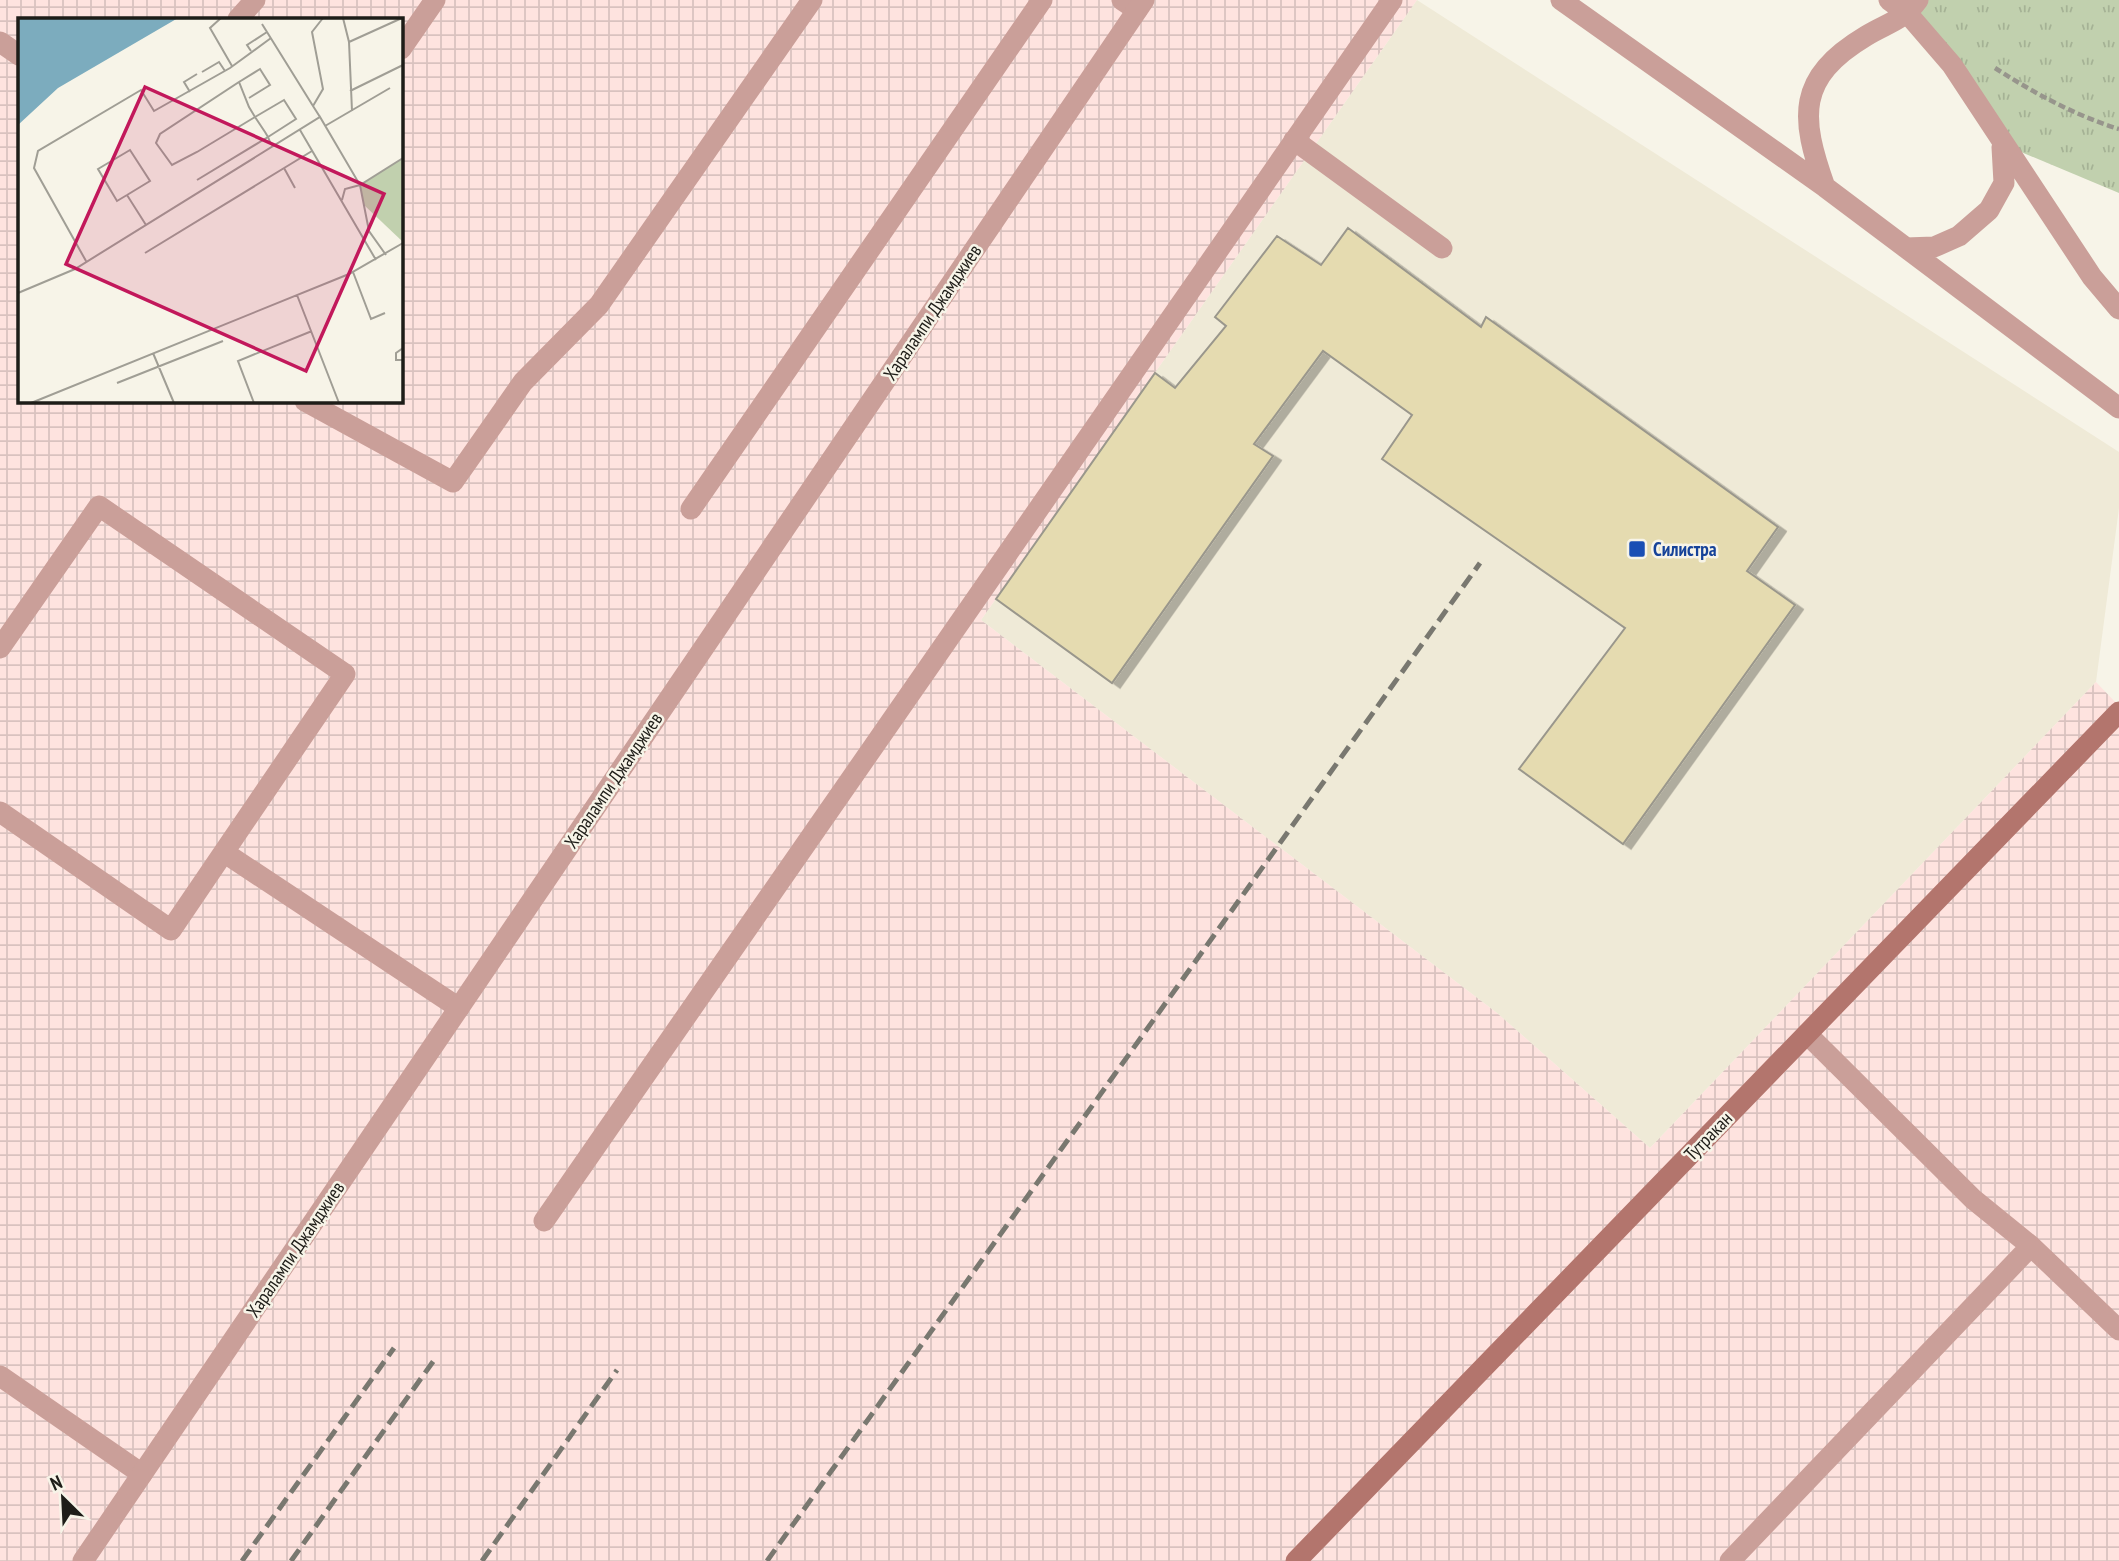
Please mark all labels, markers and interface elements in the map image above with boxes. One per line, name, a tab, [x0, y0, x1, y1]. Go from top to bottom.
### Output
inset map	[18, 18, 402, 402]
street label: Харалампи Джамджиев	[878, 239, 986, 385]
place label: Силистра	[1653, 537, 1717, 561]
marker: Силистра	[1627, 539, 1647, 559]
street label: Харалампи Джамджиев	[559, 707, 667, 853]
street label: Тутракан	[1679, 1106, 1737, 1166]
street label: Харалампи Джамджиев	[241, 1176, 349, 1322]
north arrow	[28, 1463, 98, 1533]
text: N	[47, 1469, 66, 1496]

